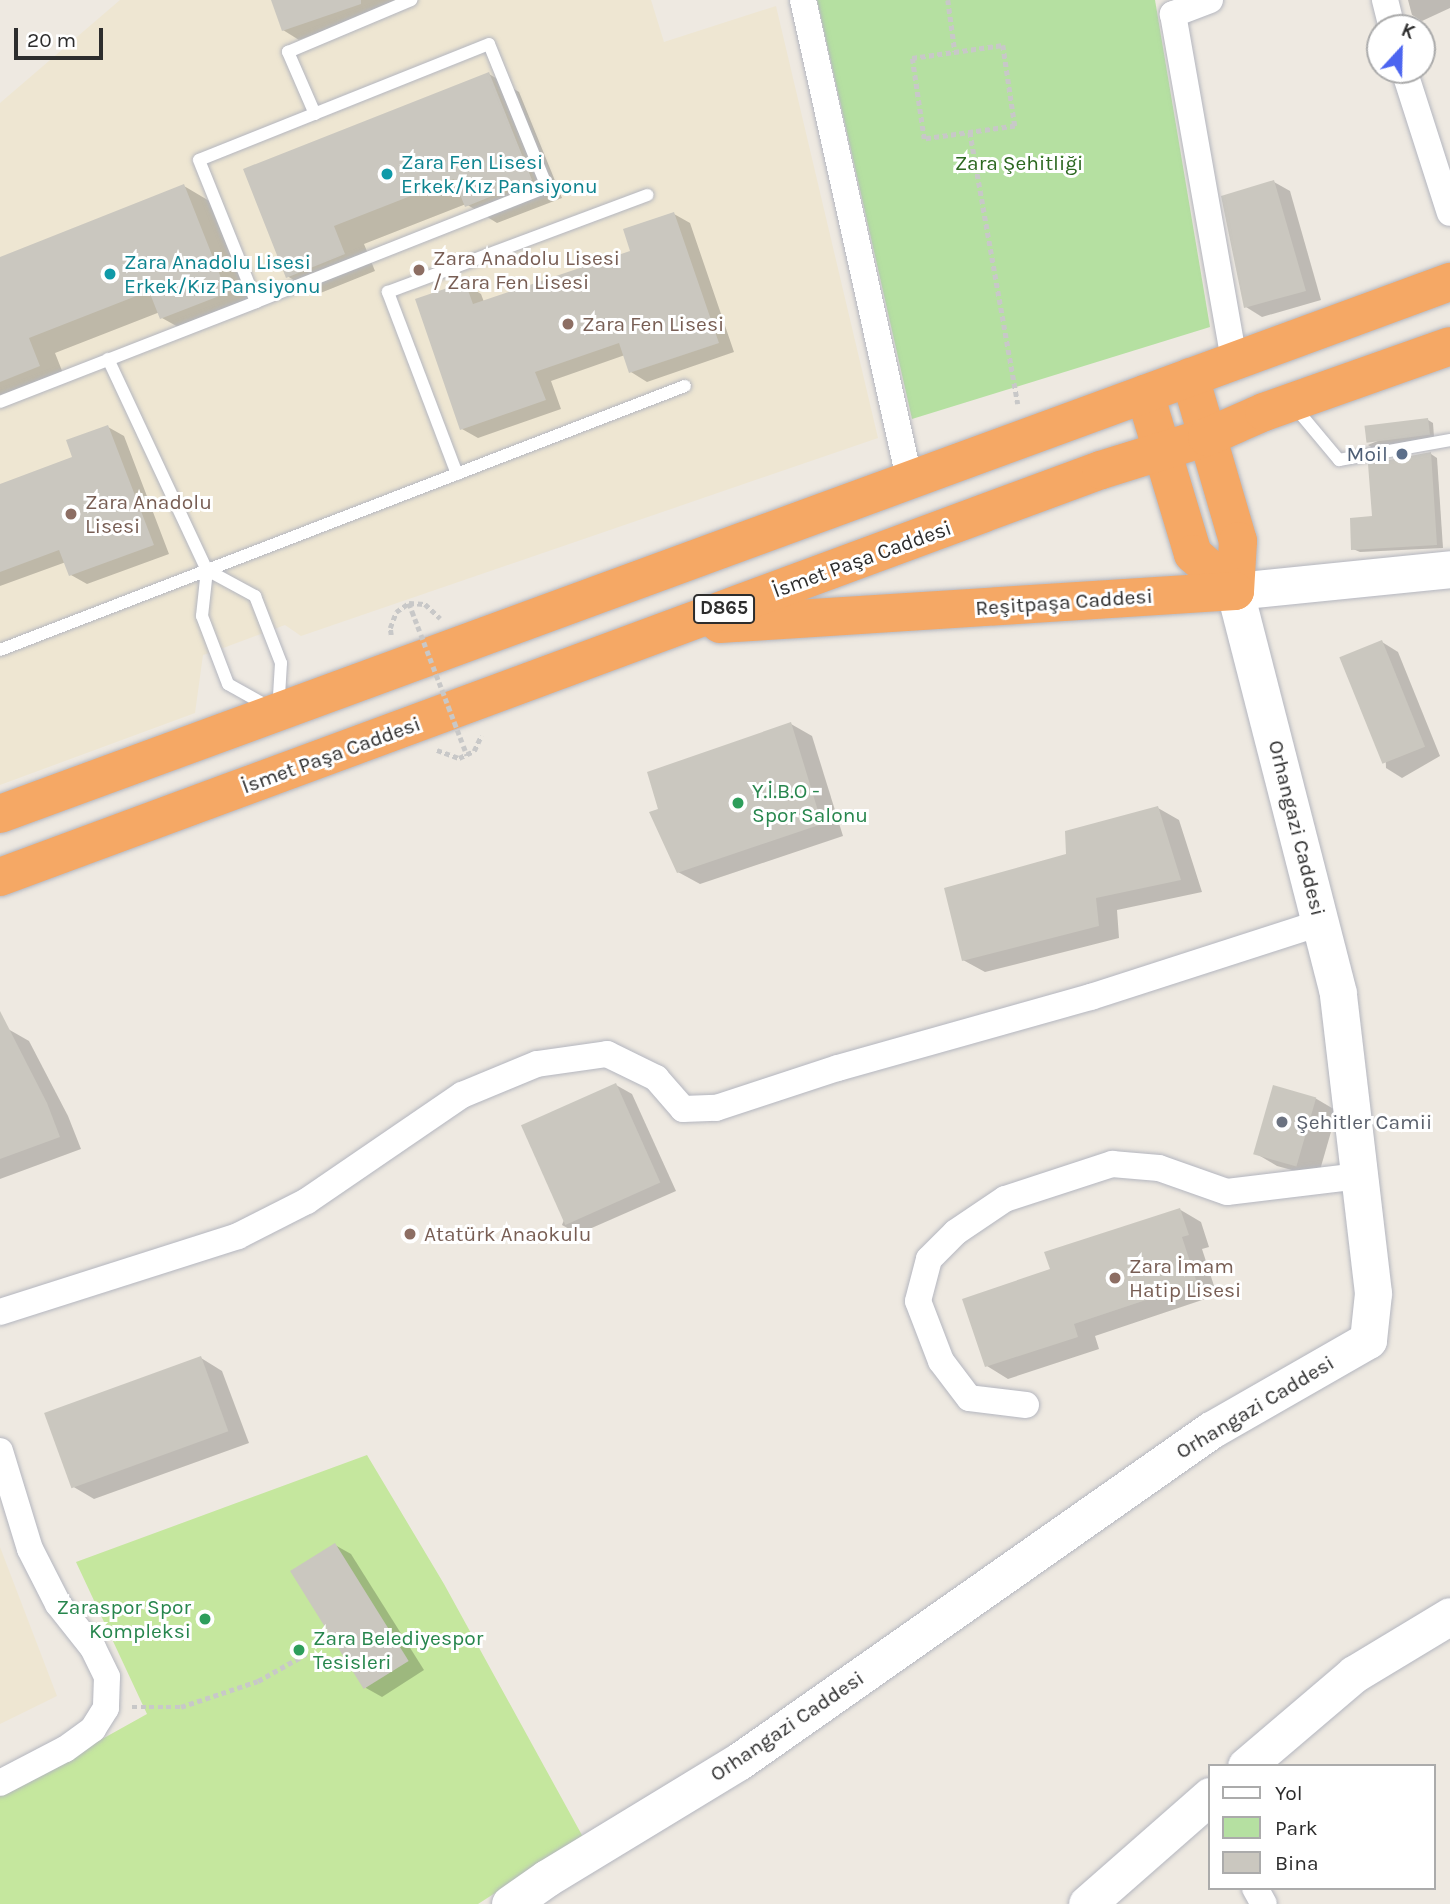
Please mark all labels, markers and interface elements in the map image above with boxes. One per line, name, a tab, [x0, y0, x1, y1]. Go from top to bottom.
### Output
scale bar	[18, 14, 107, 58]
north arrow	[1366, 14, 1436, 84]
text: K	[1398, 19, 1418, 44]
text: 20 m	[27, 28, 76, 52]
place label: Zara Fen Lisesi Erkek/Kız Pansiyonu	[401, 149, 598, 199]
park label: Zara Şehitliği	[955, 150, 1083, 176]
marker: Zara Fen Lisesi Erkek/Kız Pansiyonu	[379, 166, 395, 182]
place label: Zara Anadolu Lisesi / Zara Fen Lisesi	[433, 245, 620, 295]
place label: Zara Anadolu Lisesi Erkek/Kız Pansiyonu	[124, 249, 321, 299]
marker: Zara Anadolu Lisesi / Zara Fen Lisesi	[411, 262, 427, 278]
marker: Zara Anadolu Lisesi Erkek/Kız Pansiyonu	[102, 266, 118, 282]
place label: Zara Fen Lisesi	[582, 311, 724, 337]
marker: Zara Fen Lisesi	[560, 316, 576, 332]
place label: Moil	[1347, 441, 1388, 467]
marker: Moil	[1394, 446, 1410, 462]
place label: Zara Anadolu Lisesi	[85, 489, 212, 539]
marker: Zara Anadolu Lisesi	[63, 506, 79, 522]
street label: İsmet Paşa Caddesi	[769, 515, 955, 603]
street label: Reşitpaşa Caddesi	[975, 583, 1153, 621]
road number: D865	[692, 594, 756, 624]
street label: İsmet Paşa Caddesi	[238, 711, 424, 799]
street label: Orhangazi Caddesi	[1263, 738, 1331, 918]
place label: Y.İ.B.O - Spor Salonu	[752, 778, 868, 828]
marker: Y.İ.B.O - Spor Salonu	[730, 795, 746, 811]
place label: Şehitler Camii	[1296, 1109, 1432, 1135]
marker: Şehitler Camii	[1274, 1114, 1290, 1130]
place label: Atatürk Anaokulu	[424, 1221, 591, 1247]
marker: Atatürk Anaokulu	[402, 1226, 418, 1242]
place label: Zara İmam Hatip Lisesi	[1129, 1253, 1241, 1303]
marker: Zara İmam Hatip Lisesi	[1107, 1270, 1123, 1286]
street label: Orhangazi Caddesi	[1171, 1350, 1339, 1464]
place label: Zaraspor Spor Kompleksi	[56, 1594, 191, 1644]
marker: Zaraspor Spor Kompleksi	[197, 1611, 213, 1627]
place label: Zara Belediyespor Tesisleri	[313, 1625, 483, 1675]
marker: Zara Belediyespor Tesisleri	[291, 1642, 307, 1658]
street label: Orhangazi Caddesi	[705, 1665, 869, 1787]
legend	[1208, 1764, 1436, 1890]
text: Yol	[1275, 1781, 1303, 1805]
text: Park	[1275, 1816, 1318, 1840]
text: Bina	[1275, 1851, 1319, 1875]

